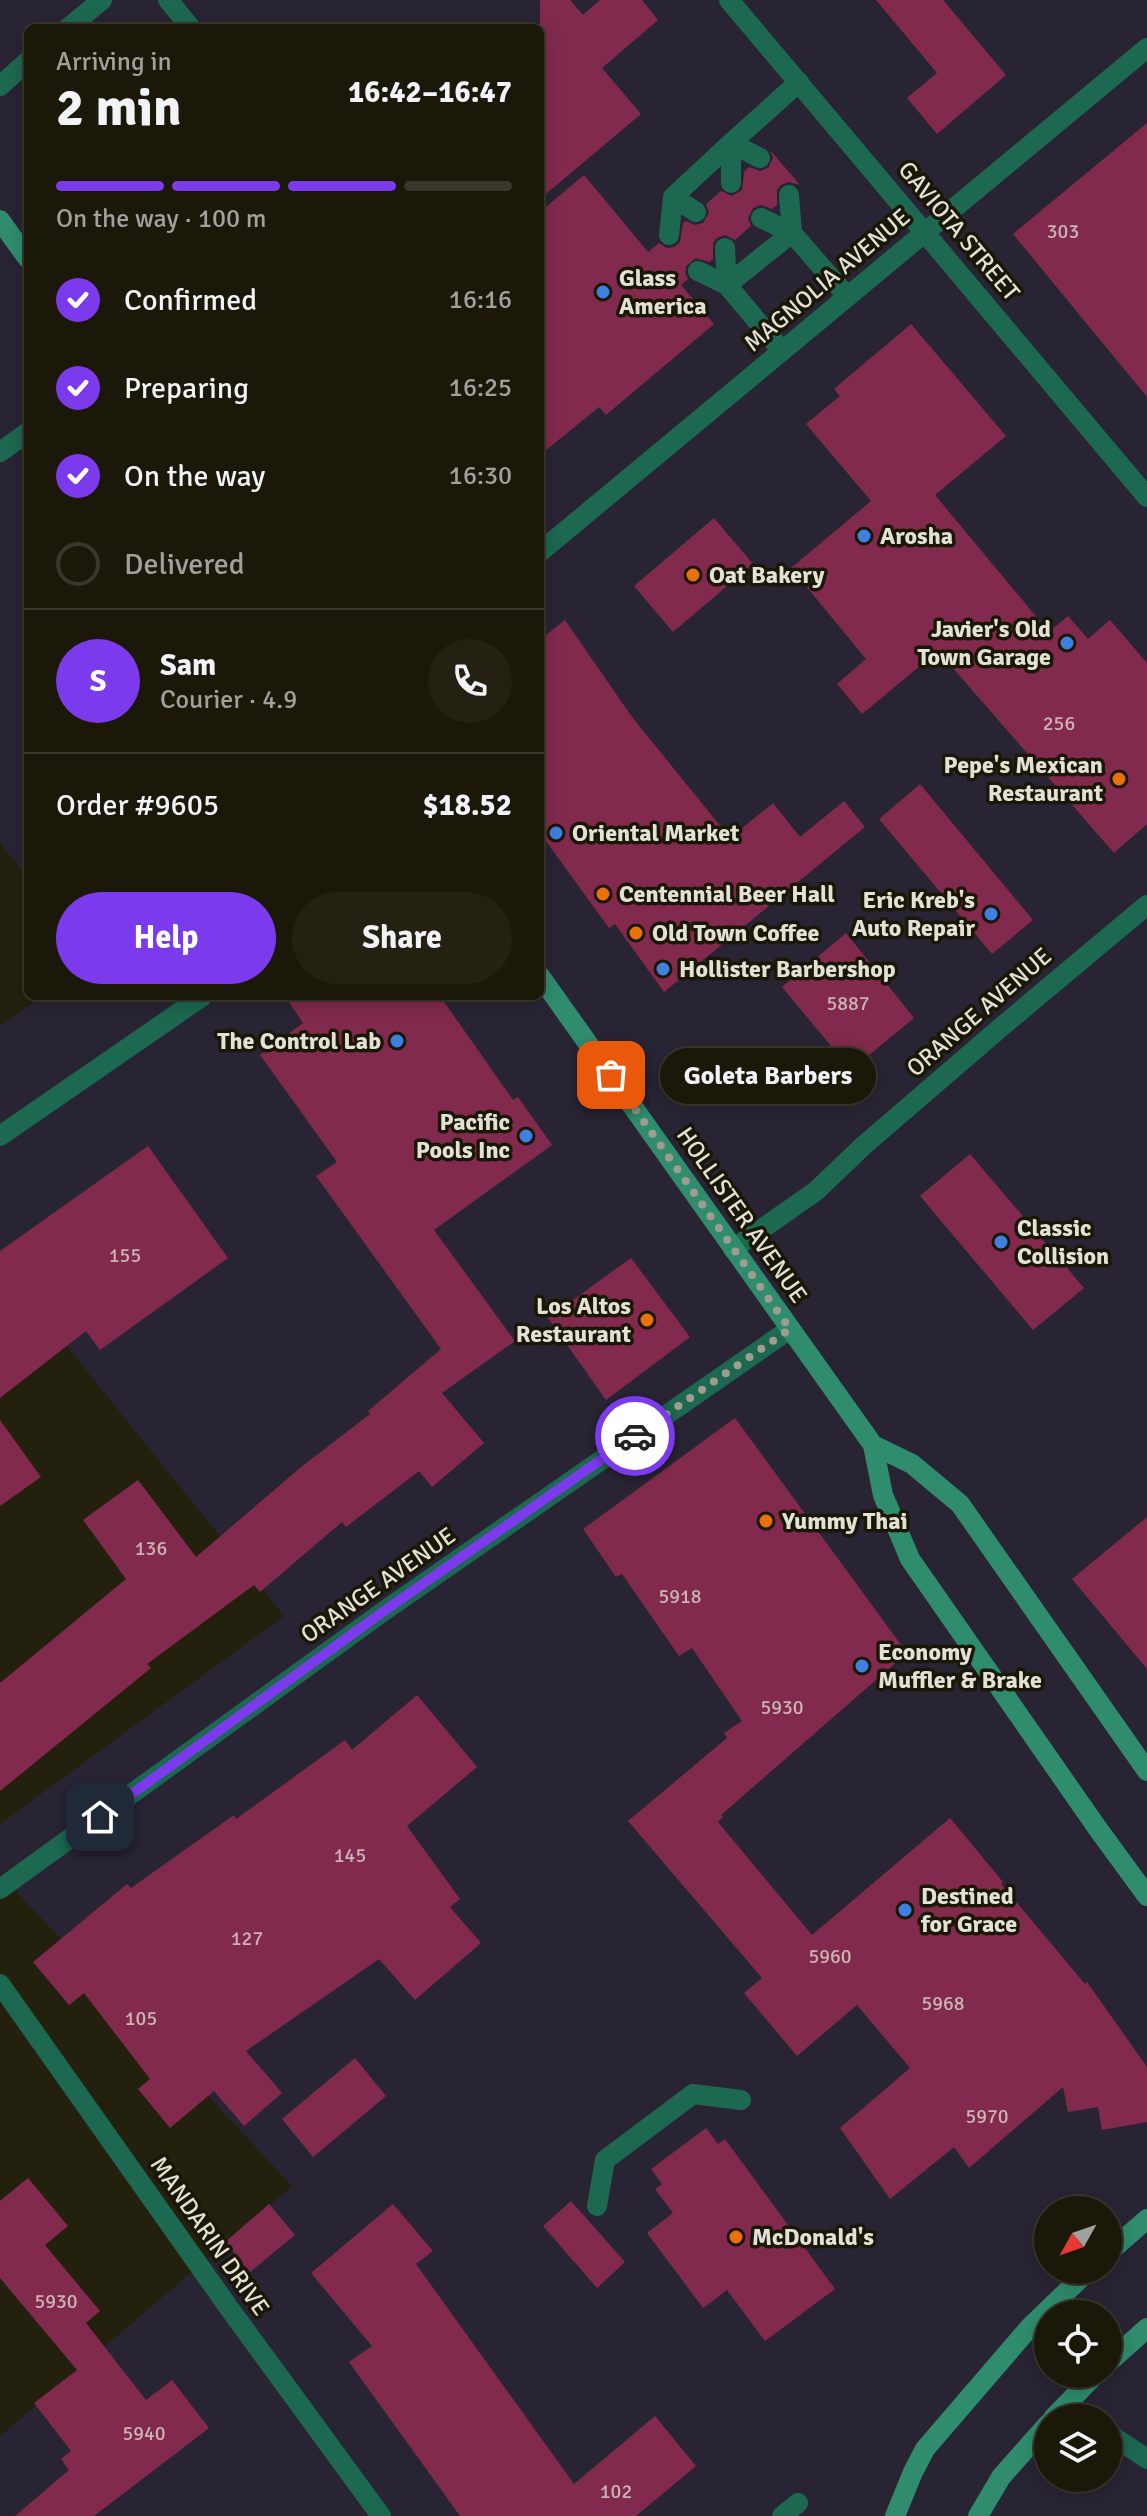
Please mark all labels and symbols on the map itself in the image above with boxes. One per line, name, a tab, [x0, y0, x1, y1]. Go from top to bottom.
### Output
street label: GAVIOTA STREET	[892, 155, 1026, 307]
street label: MAGNOLIA AVENUE	[738, 202, 916, 358]
house number: 303	[1047, 219, 1079, 244]
place label: Glass America	[619, 263, 706, 321]
marker: Glass America	[594, 283, 612, 301]
place label: Arosha	[880, 521, 953, 551]
marker: Arosha	[855, 527, 873, 545]
place label: Oat Bakery	[709, 560, 825, 590]
marker: Oat Bakery	[684, 566, 702, 584]
place label: Javier's Old Town Garage	[917, 614, 1051, 672]
marker: Javier's Old Town Garage	[1058, 634, 1076, 652]
house number: 256	[1043, 711, 1075, 736]
place label: Pepe's Mexican Restaurant	[944, 750, 1103, 808]
marker: Pepe's Mexican Restaurant	[1110, 770, 1128, 788]
place label: Oriental Market	[572, 818, 739, 848]
marker: Oriental Market	[547, 824, 565, 842]
place label: Centennial Beer Hall	[619, 879, 835, 909]
marker: Centennial Beer Hall	[594, 885, 612, 903]
place label: Eric Kreb's Auto Repair	[852, 885, 975, 943]
marker: Eric Kreb's Auto Repair	[982, 905, 1000, 923]
place label: Old Town Coffee	[652, 918, 820, 948]
marker: Old Town Coffee	[627, 924, 645, 942]
street label: ORANGE AVENUE	[900, 941, 1058, 1083]
place label: Hollister Barbershop	[679, 954, 896, 984]
marker: Hollister Barbershop	[654, 960, 672, 978]
house number: 5887	[826, 991, 870, 1016]
place label: The Control Lab	[217, 1026, 381, 1056]
marker: The Control Lab	[388, 1032, 406, 1050]
pin	[577, 1041, 645, 1109]
callout: Goleta Barbers	[659, 1047, 875, 1103]
place label: Pacific Pools Inc	[416, 1107, 510, 1165]
street label: HOLLISTER AVENUE	[670, 1121, 814, 1309]
marker: Pacific Pools Inc	[517, 1127, 535, 1145]
place label: Classic Collision	[1017, 1213, 1109, 1271]
marker: Classic Collision	[992, 1233, 1010, 1251]
house number: 155	[109, 1243, 141, 1268]
place label: Los Altos Restaurant	[516, 1291, 631, 1349]
marker: Los Altos Restaurant	[638, 1311, 656, 1329]
courier	[595, 1396, 675, 1476]
place label: Yummy Thai	[781, 1506, 908, 1536]
marker: Yummy Thai	[757, 1512, 775, 1530]
street label: ORANGE AVENUE	[295, 1520, 461, 1650]
house number: 136	[135, 1536, 167, 1561]
house number: 5918	[658, 1584, 702, 1609]
place label: Economy Muffler & Brake	[878, 1637, 1042, 1695]
marker: Economy Muffler & Brake	[853, 1657, 871, 1675]
house number: 5930	[760, 1695, 804, 1720]
pin	[66, 1783, 134, 1851]
house number: 145	[334, 1843, 366, 1868]
place label: Destined for Grace	[920, 1881, 1017, 1939]
marker: Destined for Grace	[896, 1901, 914, 1919]
house number: 127	[231, 1926, 263, 1951]
house number: 5960	[808, 1944, 852, 1969]
house number: 5968	[921, 1991, 965, 2016]
house number: 105	[125, 2006, 157, 2031]
house number: 5970	[965, 2104, 1009, 2129]
street label: MANDARIN DRIVE	[144, 2151, 276, 2321]
north arrow	[1034, 2196, 1122, 2284]
place label: McDonald's	[752, 2222, 874, 2252]
marker: McDonald's	[727, 2228, 745, 2246]
house number: 5930	[34, 2289, 78, 2314]
house number: 5940	[122, 2421, 166, 2446]
house number: 102	[600, 2479, 632, 2504]

